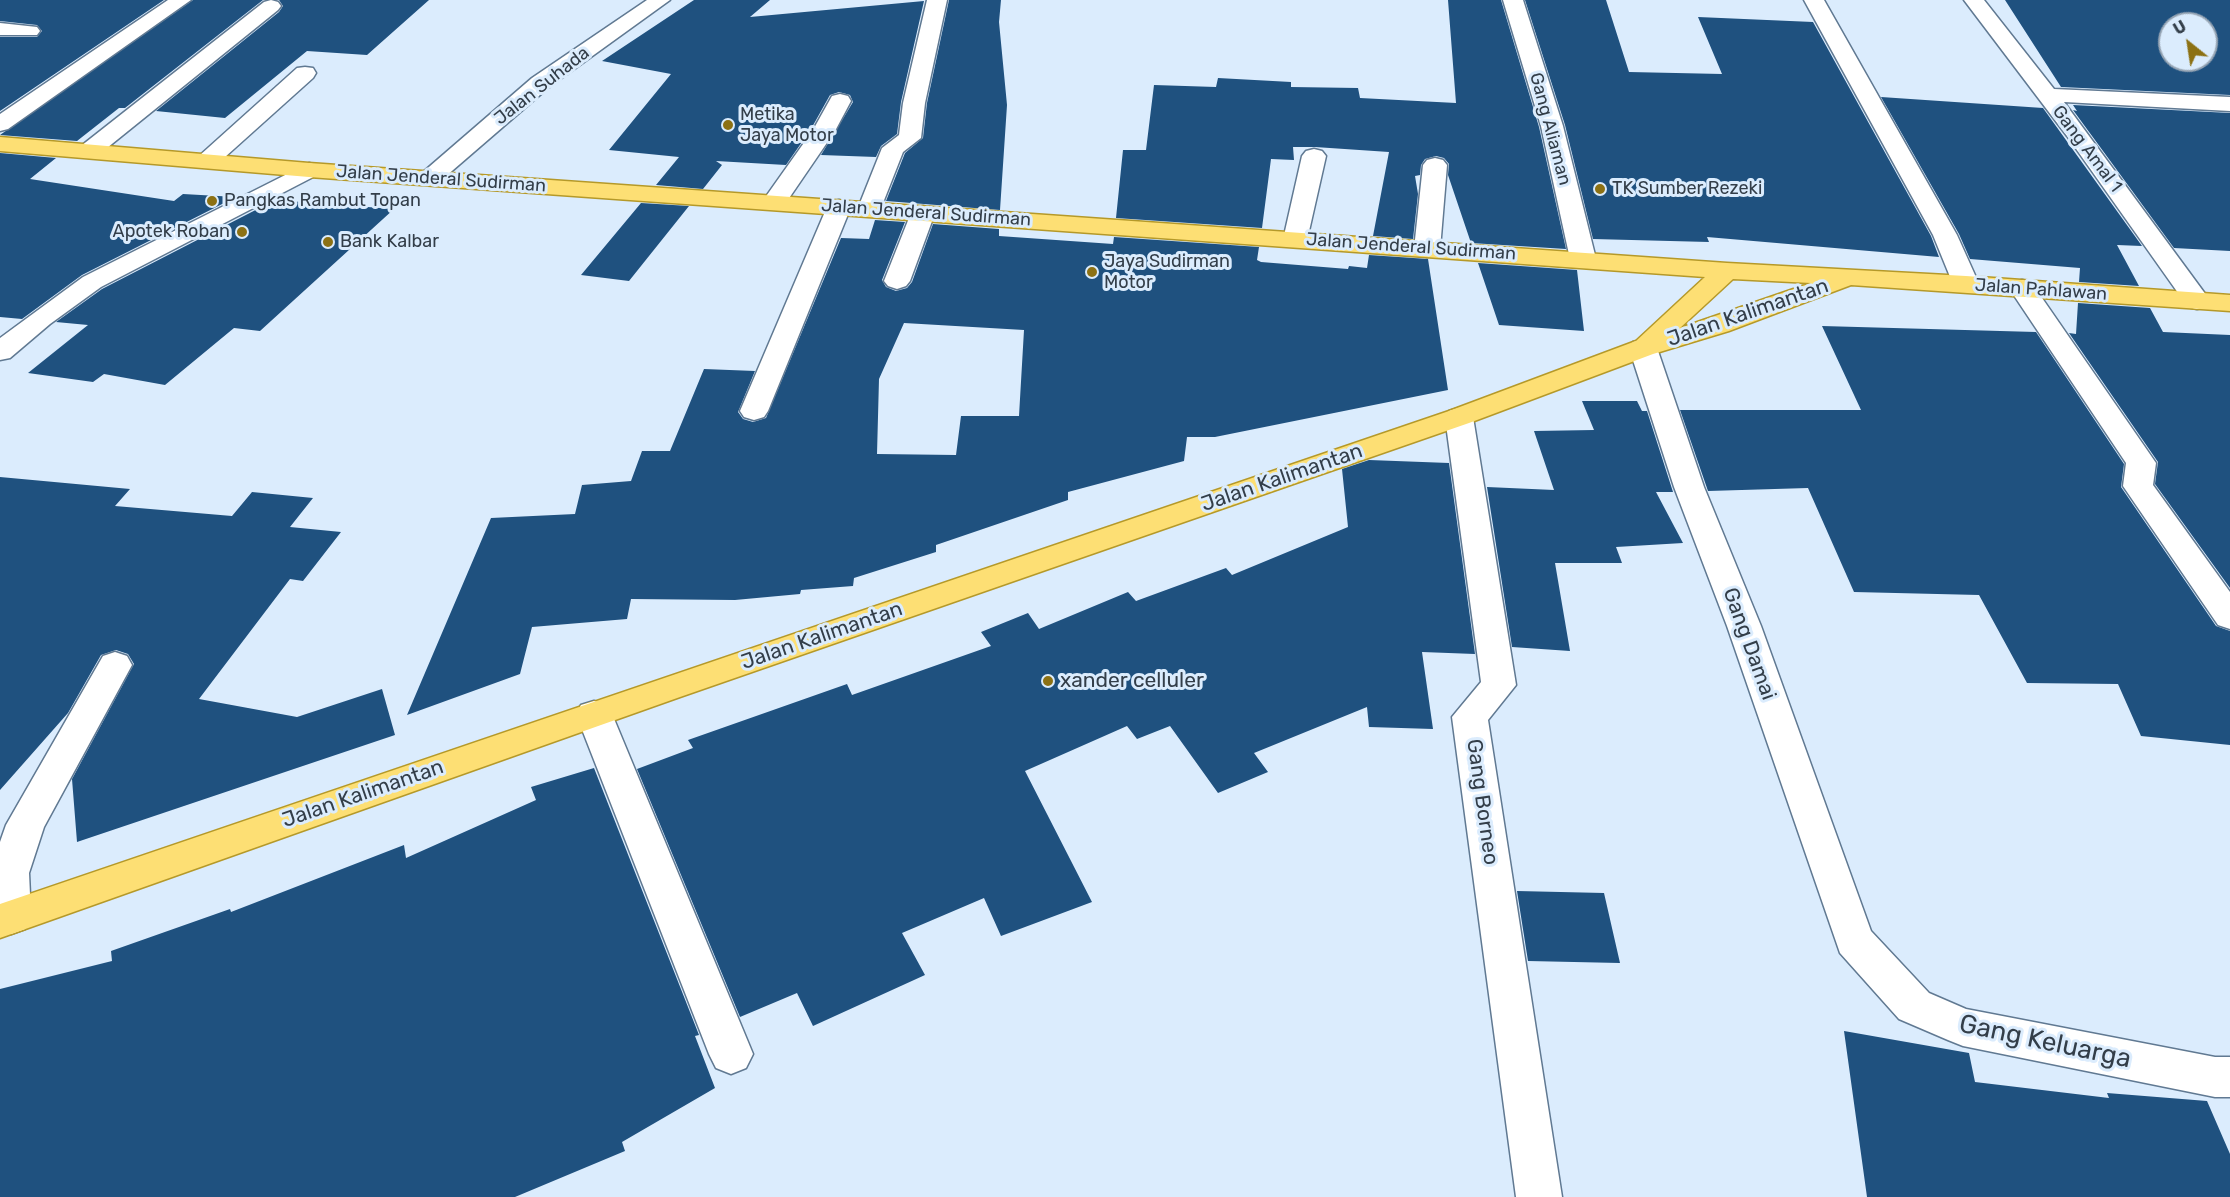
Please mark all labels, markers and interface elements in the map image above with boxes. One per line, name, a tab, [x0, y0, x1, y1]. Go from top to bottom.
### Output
north arrow	[2158, 12, 2218, 72]
text: U	[2170, 17, 2190, 39]
street label: Jalan Suhada	[490, 42, 594, 130]
street label: Gang Aliaman	[1525, 70, 1575, 188]
street label: Gang Amal 1	[2047, 101, 2127, 197]
place label: Metika Jaya Motor	[740, 104, 834, 146]
marker: Metika Jaya Motor	[721, 118, 735, 132]
street label: Jalan Jenderal Sudirman	[335, 161, 547, 197]
place label: TK Sumber Rezeki	[1612, 178, 1762, 200]
marker: TK Sumber Rezeki	[1593, 182, 1607, 196]
place label: Pangkas Rambut Topan	[224, 190, 421, 212]
marker: Pangkas Rambut Topan	[205, 194, 219, 208]
street label: Jalan Jenderal Sudirman	[820, 195, 1032, 231]
place label: Apotek Roban	[113, 221, 230, 243]
marker: Apotek Roban	[235, 225, 249, 239]
street label: Jalan Jenderal Sudirman	[1305, 229, 1517, 265]
place label: Bank Kalbar	[340, 231, 439, 253]
marker: Bank Kalbar	[321, 235, 335, 249]
place label: Jaya Sudirman Motor	[1104, 251, 1230, 294]
marker: Jaya Sudirman Motor	[1085, 265, 1099, 279]
street label: Jalan Kalimantan	[1664, 274, 1832, 352]
street label: Jalan Pahlawan	[1974, 275, 2108, 305]
street label: Jalan Kalimantan	[1198, 439, 1366, 517]
street label: Gang Damai	[1717, 584, 1781, 704]
street label: Jalan Kalimantan	[738, 597, 906, 675]
place label: xander celluler	[1060, 668, 1204, 694]
marker: xander celluler	[1041, 674, 1055, 688]
street label: Gang Borneo	[1461, 737, 1503, 867]
street label: Jalan Kalimantan	[279, 755, 447, 833]
street label: Gang Keluarga	[1956, 1009, 2134, 1075]

